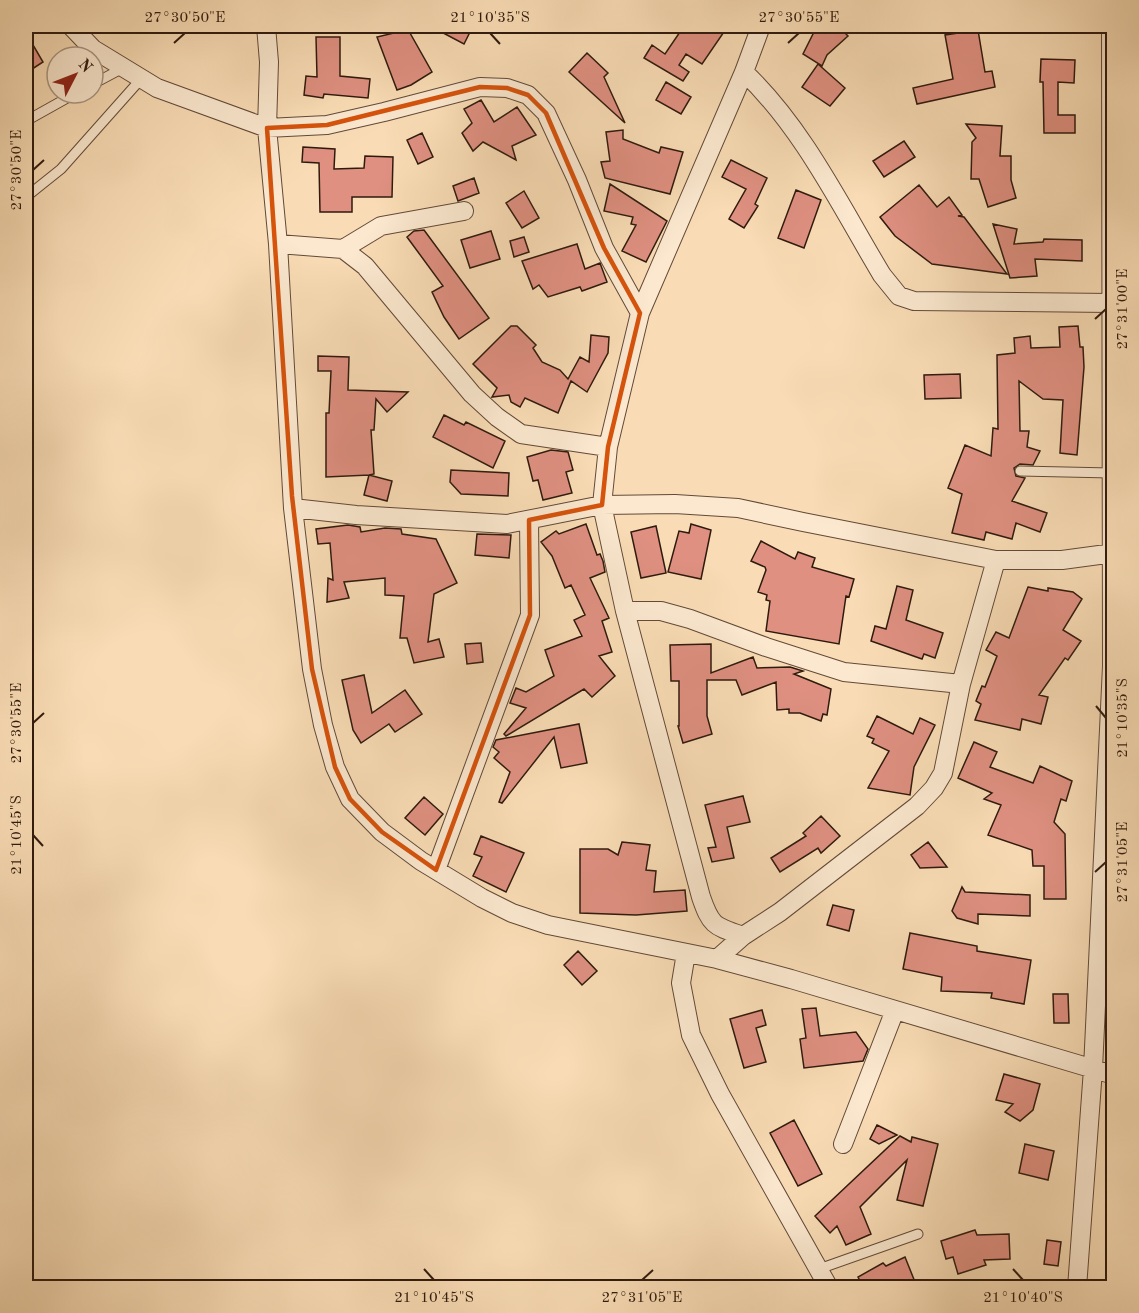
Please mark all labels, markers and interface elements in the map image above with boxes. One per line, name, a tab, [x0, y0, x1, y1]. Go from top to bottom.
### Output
text: 27°30'50"E	[145, 11, 225, 26]
text: 21°10'35"S	[450, 11, 530, 26]
text: 27°30'55"E	[759, 11, 839, 26]
north arrow	[45, 45, 105, 105]
text: N	[75, 56, 95, 77]
text: 27°30'50"E	[10, 130, 25, 210]
text: 27°31'00"E	[1116, 269, 1131, 349]
text: 21°10'35"S	[1116, 678, 1131, 758]
text: 27°30'55"E	[10, 683, 25, 763]
text: 21°10'45"S	[10, 795, 25, 875]
text: 27°31'05"E	[1116, 822, 1131, 902]
text: 21°10'45"S	[394, 1291, 474, 1306]
text: 27°31'05"E	[602, 1291, 682, 1306]
text: 21°10'40"S	[983, 1291, 1063, 1306]

